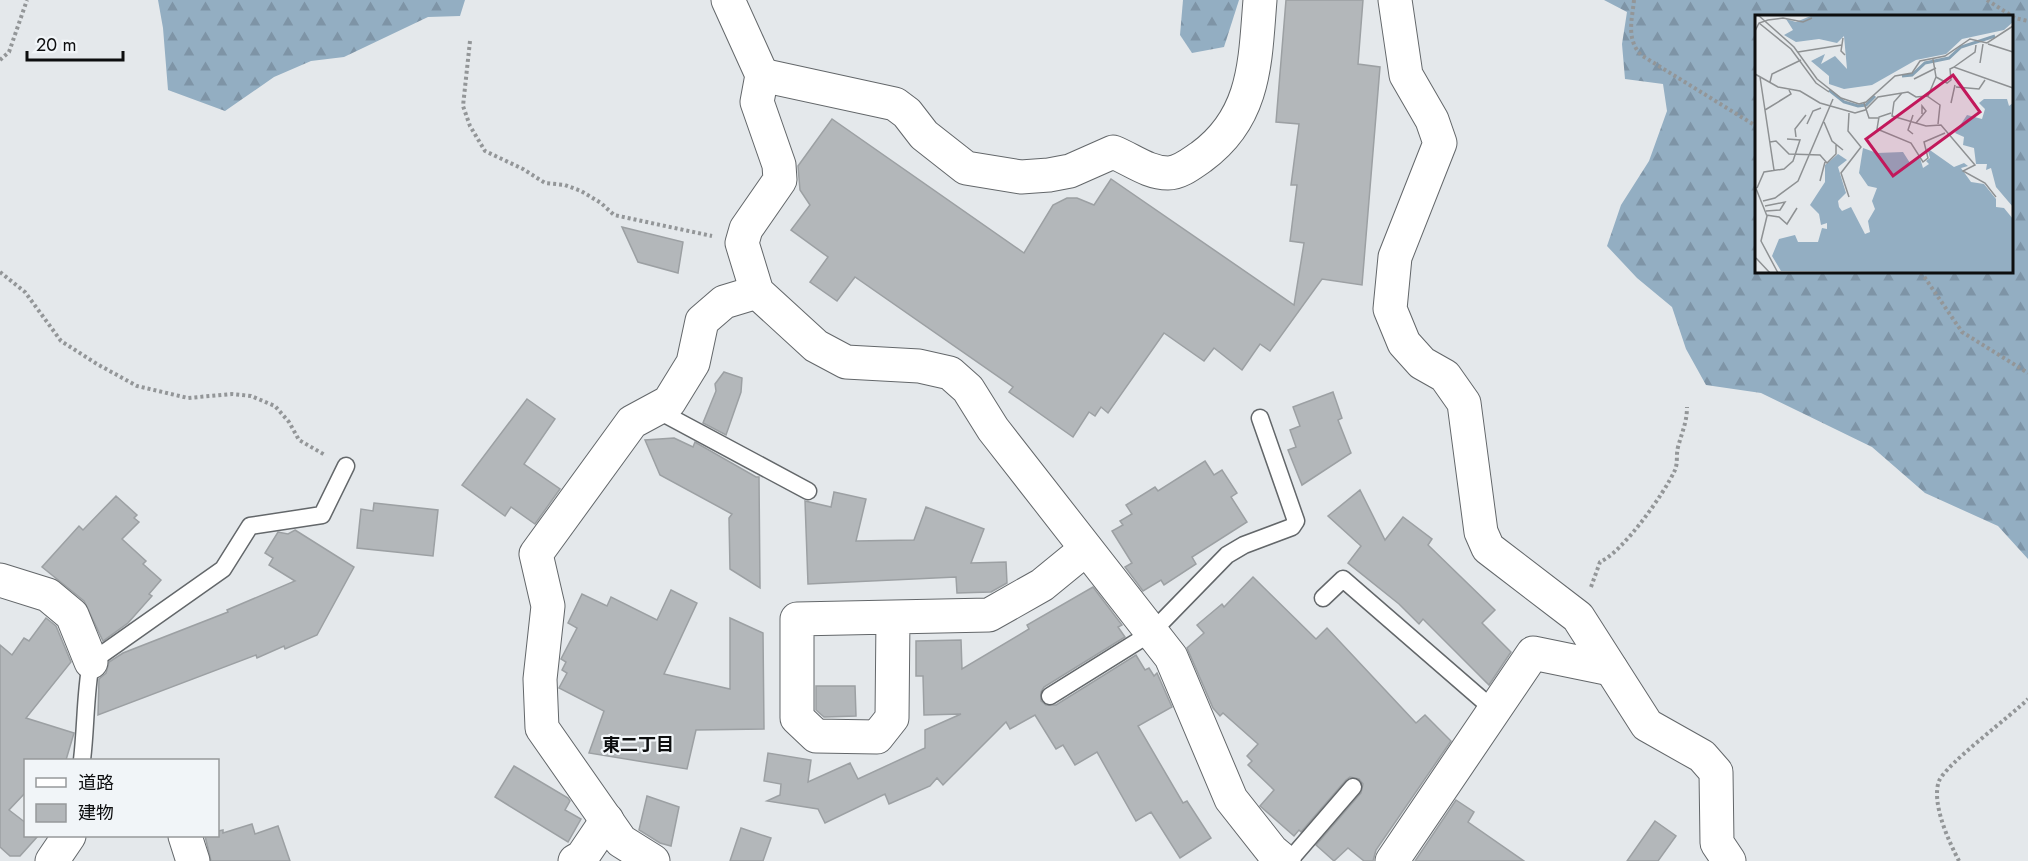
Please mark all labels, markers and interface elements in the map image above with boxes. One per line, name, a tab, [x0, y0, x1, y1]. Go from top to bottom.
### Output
inset map	[1755, 15, 2013, 273]
scale bar	[27, 24, 123, 62]
text: 20 m	[36, 32, 76, 58]
district label: 東二丁目	[602, 732, 674, 758]
legend	[24, 759, 219, 837]
text: 道路	[78, 770, 114, 796]
text: 建物	[78, 800, 114, 826]

